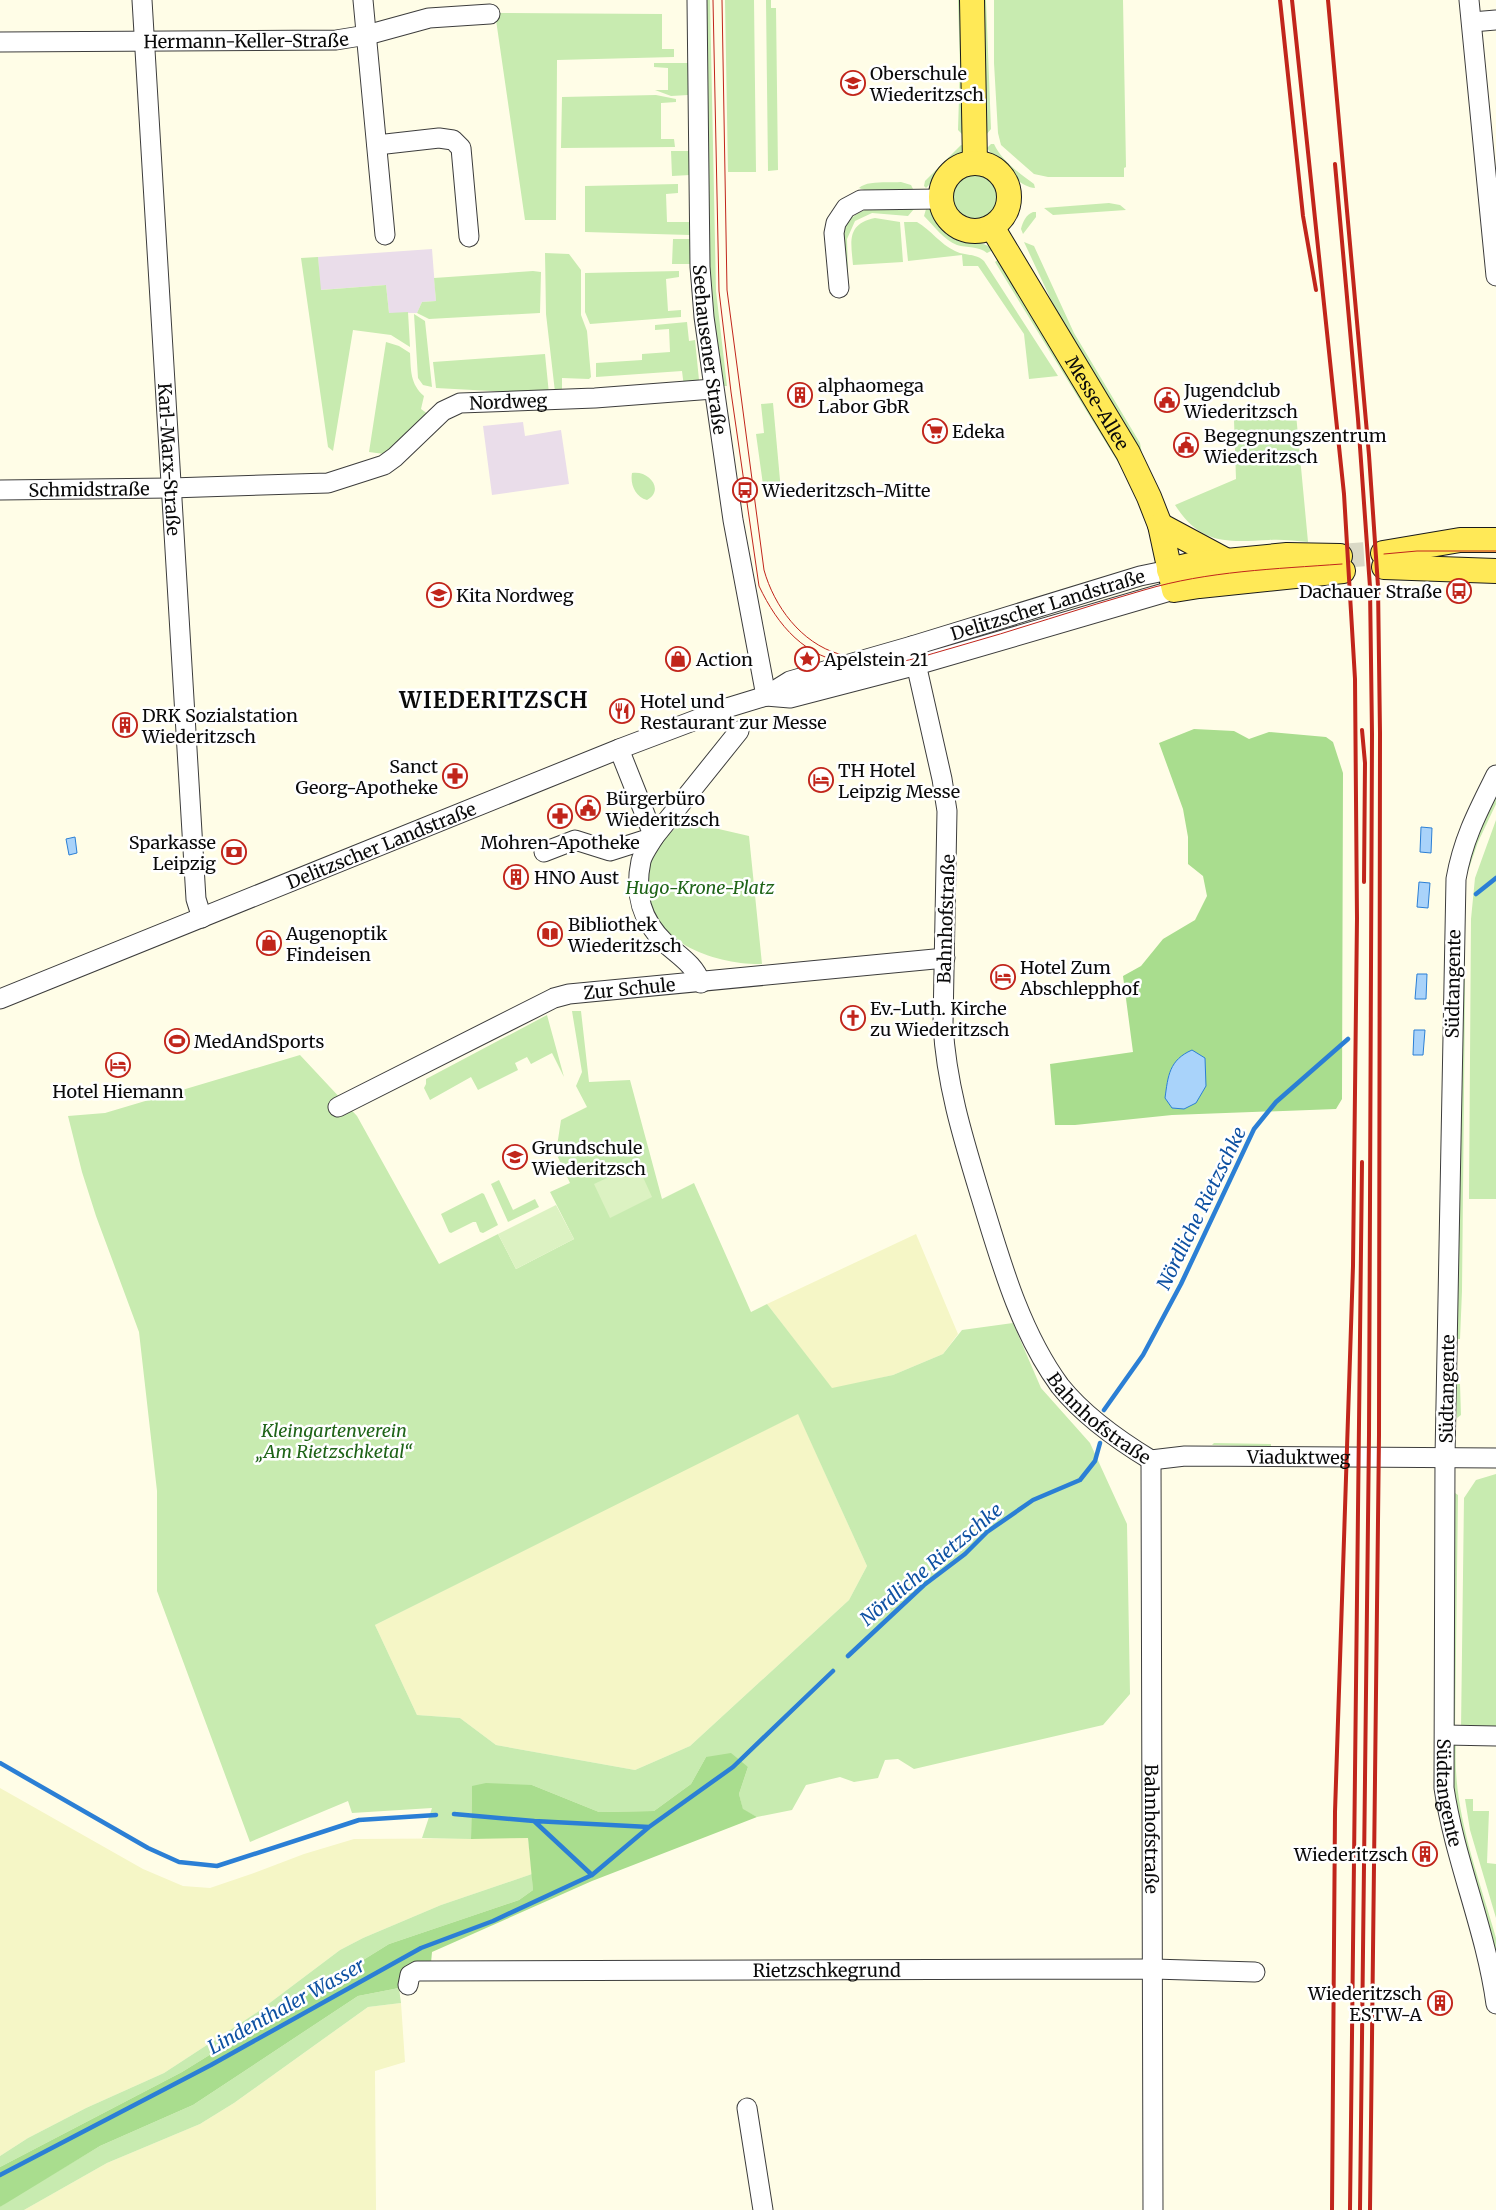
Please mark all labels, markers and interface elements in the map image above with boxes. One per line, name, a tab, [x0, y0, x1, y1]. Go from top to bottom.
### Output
street label: Hermann-Keller-Straße	[143, 27, 350, 53]
place label: Oberschule Wiederitzsch	[869, 62, 984, 106]
school or university icon: Oberschule Wiederitzsch	[840, 70, 866, 96]
street label: Seehausener Straße	[688, 263, 732, 436]
street label: Messe-Allee	[1061, 351, 1135, 454]
place label: alphaomega Labor GbR	[818, 374, 924, 418]
place label: Jugendclub Wiederitzsch	[1183, 379, 1298, 423]
street label: Karl-Marx-Straße	[154, 382, 186, 536]
building icon: alphaomega Labor GbR	[787, 382, 813, 408]
public building icon: Jugendclub Wiederitzsch	[1154, 387, 1180, 413]
street label: Nordweg	[469, 388, 548, 414]
supermarket icon: Edeka	[922, 418, 948, 444]
place label: Edeka	[952, 420, 1005, 443]
place label: Begegnungszentrum Wiederitzsch	[1203, 424, 1387, 468]
public building icon: Begegnungszentrum Wiederitzsch	[1173, 432, 1199, 458]
street label: Schmidstraße	[28, 477, 150, 501]
bus stop icon: Wiederitzsch-Mitte	[732, 477, 758, 503]
place label: Wiederitzsch-Mitte	[761, 479, 930, 502]
street label: Delitzscher Landstraße	[948, 564, 1148, 645]
bus stop icon: Dachauer Straße	[1446, 578, 1472, 604]
place label: Dachauer Straße	[1299, 580, 1442, 603]
school or university icon: Kita Nordweg	[426, 582, 452, 608]
place label: Kita Nordweg	[456, 584, 574, 607]
shop icon: Action	[665, 646, 691, 672]
place icon: Apelstein 21	[794, 646, 820, 672]
place label: Action	[695, 648, 753, 671]
place label: Apelstein 21	[823, 648, 928, 671]
district label: WIEDERITZSCH	[398, 686, 589, 714]
place label: Hotel und Restaurant zur Messe	[640, 690, 827, 734]
restaurant icon: Hotel und Restaurant zur Messe	[609, 698, 635, 724]
place label: DRK Sozialstation Wiederitzsch	[141, 704, 298, 748]
building icon: DRK Sozialstation Wiederitzsch	[112, 712, 138, 738]
place label: Sanct Georg-Apotheke	[295, 755, 438, 799]
place label: TH Hotel Leipzig Messe	[838, 759, 960, 803]
pharmacy icon: Sanct Georg-Apotheke	[442, 763, 468, 789]
hotel icon: TH Hotel Leipzig Messe	[808, 767, 834, 793]
place label: Bürgerbüro Wiederitzsch	[605, 787, 720, 831]
public building icon: Bürgerbüro Wiederitzsch	[575, 795, 601, 821]
street label: Delitzscher Landstraße	[283, 797, 479, 894]
pharmacy icon: Mohren-Apotheke	[547, 803, 573, 829]
place label: Sparkasse Leipzig	[129, 831, 216, 875]
place label: Mohren-Apotheke	[480, 831, 640, 854]
bank icon: Sparkasse Leipzig	[221, 839, 247, 865]
street label: Bahnhofstraße	[932, 854, 960, 984]
building icon: HNO Aust	[503, 864, 529, 890]
place label: HNO Aust	[534, 866, 619, 889]
park label: Hugo-Krone-Platz	[624, 876, 775, 899]
place label: Bibliothek Wiederitzsch	[567, 913, 682, 957]
library icon: Bibliothek Wiederitzsch	[537, 921, 563, 947]
place label: Augenoptik Findeisen	[285, 922, 388, 966]
street label: Südtangente	[1441, 929, 1465, 1039]
shop icon: Augenoptik Findeisen	[256, 930, 282, 956]
place label: Hotel Zum Abschlepphof	[1019, 956, 1140, 1000]
hotel icon: Hotel Zum Abschlepphof	[990, 964, 1016, 990]
street label: Zur Schule	[582, 972, 676, 1004]
place label: Ev.-Luth. Kirche zu Wiederitzsch	[870, 997, 1010, 1041]
church icon: Ev.-Luth. Kirche zu Wiederitzsch	[840, 1005, 866, 1031]
sports icon: MedAndSports	[164, 1028, 190, 1054]
place label: MedAndSports	[194, 1030, 325, 1053]
hotel icon: Hotel Hiemann	[105, 1052, 131, 1078]
place label: Hotel Hiemann	[52, 1080, 184, 1103]
water label: Nördliche Rietzschke	[1151, 1122, 1251, 1293]
place label: Grundschule Wiederitzsch	[531, 1136, 646, 1180]
school or university icon: Grundschule Wiederitzsch	[502, 1144, 528, 1170]
street label: Südtangente	[1435, 1334, 1459, 1444]
street label: Bahnhofstraße	[1042, 1368, 1155, 1469]
park label: Kleingartenverein „Am Rietzschketal“	[255, 1419, 413, 1463]
street label: Viaduktweg	[1246, 1445, 1351, 1469]
water label: Nördliche Rietzschke	[855, 1497, 1007, 1631]
street label: Südtangente	[1432, 1738, 1468, 1849]
street label: Bahnhofstraße	[1140, 1764, 1164, 1894]
building icon: Wiederitzsch	[1412, 1841, 1438, 1867]
place label: Wiederitzsch	[1293, 1843, 1408, 1866]
water label: Lindenthaler Wasser	[203, 1953, 369, 2059]
street label: Rietzschkegrund	[753, 1958, 901, 1982]
place label: Wiederitzsch ESTW-A	[1307, 1982, 1422, 2026]
building icon: Wiederitzsch ESTW-A	[1427, 1990, 1453, 2016]

